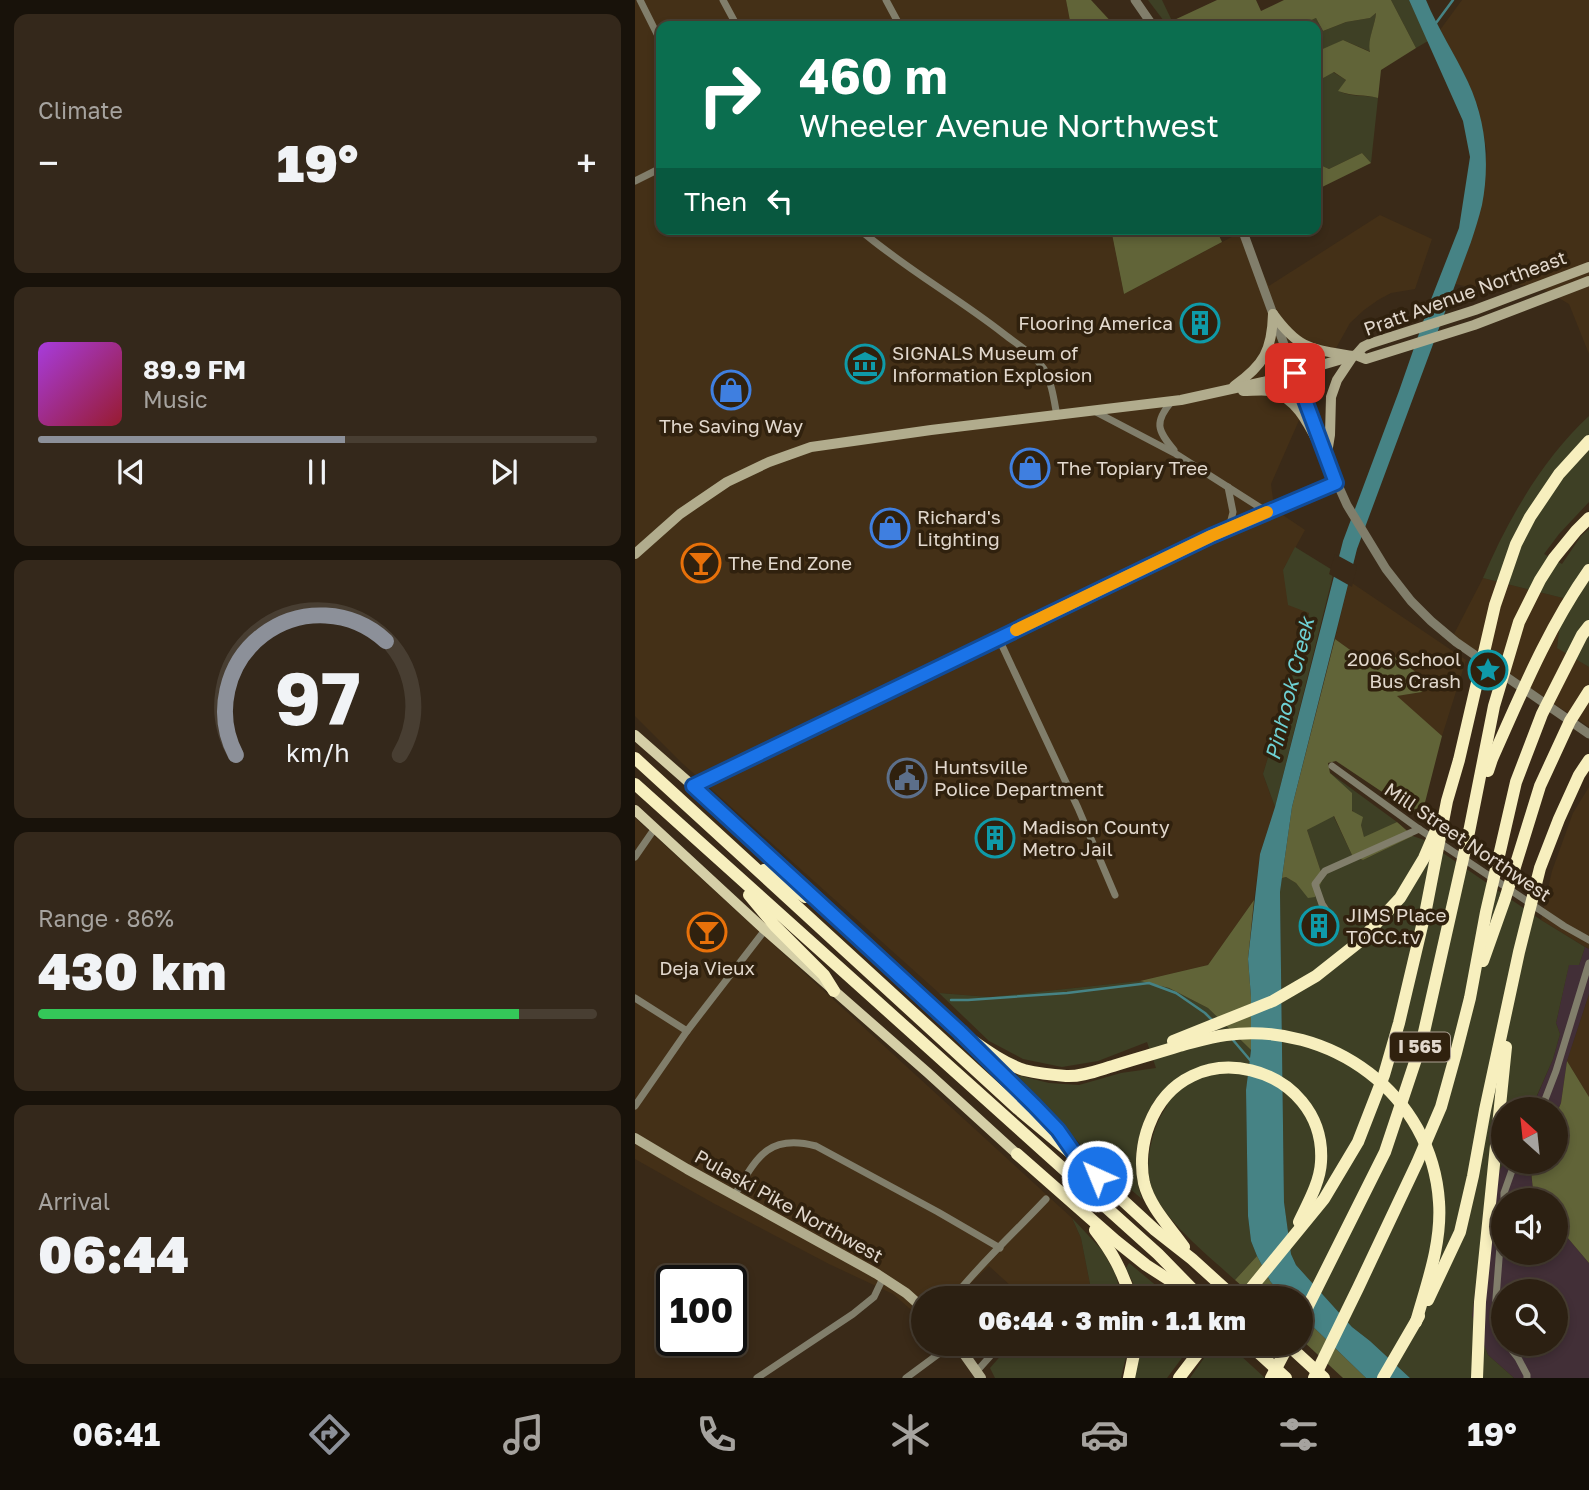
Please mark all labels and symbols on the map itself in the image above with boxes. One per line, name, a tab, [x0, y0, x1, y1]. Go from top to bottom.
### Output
street label: Pratt Avenue Northeast	[1360, 245, 1569, 340]
building icon: Flooring America	[1179, 302, 1221, 344]
place label: Flooring America	[1018, 311, 1173, 334]
place label: SIGNALS Museum of Information Explosion	[892, 341, 1092, 386]
museum icon: SIGNALS Museum of Information Explosion	[844, 343, 886, 385]
pin	[1265, 343, 1325, 403]
shop icon: The Saving Way	[710, 369, 752, 411]
place label: The Saving Way	[659, 414, 803, 437]
shop icon: The Topiary Tree	[1009, 447, 1051, 489]
place label: The Topiary Tree	[1057, 456, 1208, 479]
place label: Richard's Litghting	[917, 505, 1001, 550]
shop icon: Richard's Litghting	[869, 507, 911, 549]
bar icon: The End Zone	[680, 542, 722, 584]
place label: The End Zone	[728, 551, 852, 574]
water label: Pinhook Creek	[1259, 613, 1320, 763]
place label: 2006 School Bus Crash	[1347, 647, 1461, 692]
place icon: 2006 School Bus Crash	[1467, 649, 1509, 691]
place label: Huntsville Police Department	[934, 755, 1104, 800]
public building icon: Huntsville Police Department	[886, 757, 928, 799]
street label: Mill Street Northwest	[1381, 777, 1556, 906]
place label: Madison County Metro Jail	[1022, 815, 1170, 860]
building icon: Madison County Metro Jail	[974, 817, 1016, 859]
place label: JIMS Place TOCC.tv	[1346, 903, 1446, 948]
building icon: JIMS Place TOCC.tv	[1298, 905, 1340, 947]
bar icon: Deja Vieux	[686, 911, 728, 953]
place label: Deja Vieux	[659, 956, 755, 979]
road number: I 565	[1390, 1032, 1450, 1062]
north arrow	[1491, 1097, 1568, 1174]
position arrow	[1060, 1139, 1134, 1213]
street label: Pulaski Pike Northwest	[691, 1144, 887, 1267]
speed limit sign: 100	[656, 1265, 747, 1356]

